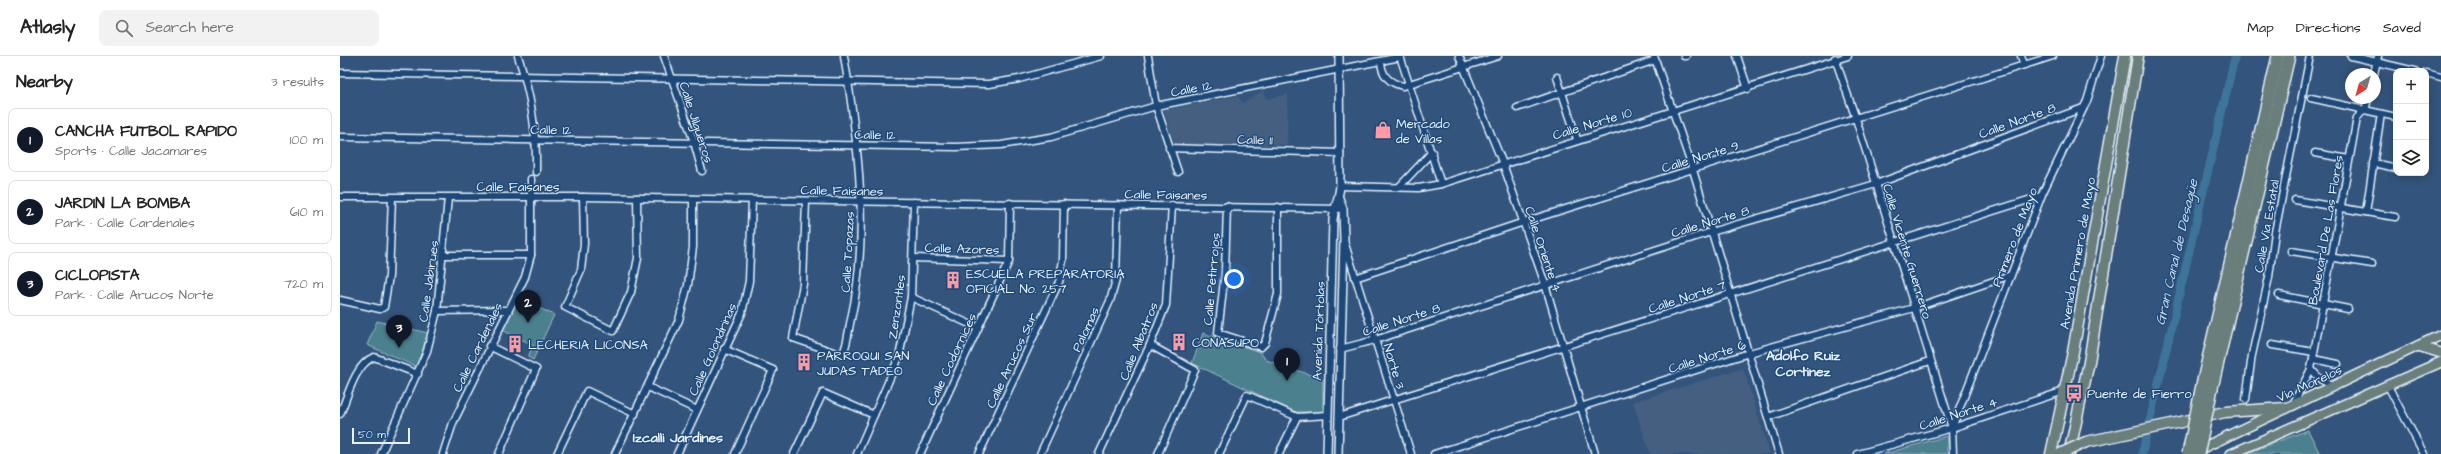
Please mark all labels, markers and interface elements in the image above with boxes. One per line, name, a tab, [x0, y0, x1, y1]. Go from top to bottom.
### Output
search box	[99, 10, 379, 46]
text: Atlasly	[20, 14, 75, 41]
icon: search	[113, 17, 135, 39]
text: Search here	[145, 17, 234, 38]
text: Map	[2247, 18, 2274, 38]
text: Directions	[2296, 18, 2361, 38]
text: Saved	[2383, 18, 2421, 38]
north arrow	[2345, 68, 2381, 104]
map controls	[2393, 68, 2429, 176]
button: +	[2393, 68, 2429, 104]
text: Nearby	[16, 70, 73, 94]
text: 3 results	[271, 73, 324, 91]
street label: Calle 12	[1169, 76, 1214, 102]
street label: Calle Jilgueros	[673, 79, 718, 166]
street label: Calle Norte 8	[1976, 98, 2059, 143]
street label: Calle Norte 10	[1550, 103, 1634, 145]
button: −	[2393, 104, 2429, 140]
place label: Mercado de Villas	[1396, 115, 1450, 148]
shop icon: Mercado de Villas	[1373, 120, 1393, 140]
text: CANCHA FUTBOL RAPIDO	[55, 121, 237, 142]
street label: Calle 12	[530, 121, 572, 139]
street label: Calle 12	[854, 126, 896, 144]
street label: Calle 11	[1237, 130, 1273, 150]
text: 1	[29, 131, 31, 149]
text: 100 m	[290, 131, 323, 149]
street label: Calle Norte 9	[1660, 137, 1741, 177]
button: layers	[2393, 140, 2429, 176]
text: Sports · Calle Jacamares	[55, 142, 207, 160]
street label: Boulevard De Las Flores	[2304, 153, 2348, 306]
street label: Avenida Primero de Mayo	[2056, 175, 2101, 331]
water label: Gran Canal de Desagüe	[2150, 176, 2204, 327]
street label: Calle Faisanes	[477, 178, 560, 196]
street label: Calle Vía Estatal	[2250, 178, 2284, 274]
street label: Calle Faisanes	[800, 181, 884, 201]
street label: Calle Vicente Guerrero	[1878, 182, 1936, 322]
street label: Primero de Mayo	[1988, 184, 2043, 290]
street label: Calle Faisanes	[1124, 185, 1208, 205]
text: JARDIN LA BOMBA	[55, 193, 190, 214]
street label: Calle Norte 8	[1669, 201, 1752, 242]
text: 2	[26, 203, 34, 221]
text: 610 m	[290, 203, 323, 221]
street label: Calle Oriente 4	[1520, 204, 1566, 295]
street label: Calle Topazas	[837, 211, 859, 293]
text: Park · Calle Cardenales	[55, 214, 195, 232]
street label: Calle Petirrojos	[1199, 232, 1225, 326]
street label: Calle Jabirues	[414, 239, 444, 323]
street label: Calle Azores	[924, 239, 1000, 259]
text: CICLOPISTA	[55, 265, 139, 286]
place label: ESCUELA PREPARATORIA OFICIAL No. 257	[966, 265, 1125, 298]
your location	[1224, 269, 1244, 289]
building icon: ESCUELA PREPARATORIA OFICIAL No. 257	[943, 270, 963, 290]
street label: Zenzontles	[884, 273, 910, 340]
text: 3	[27, 275, 33, 293]
text: 720 m	[284, 275, 323, 293]
street label: Calle Norte 7	[1646, 276, 1728, 318]
street label: Avenida Tórtolas	[1308, 281, 1330, 381]
text: Park · Calle Arucos Norte	[55, 286, 214, 304]
pin: 2	[515, 290, 541, 323]
street label: Calle Cardenales	[448, 299, 508, 395]
street label: Calle Albatros	[1115, 299, 1163, 383]
street label: Calle Norte 8	[1360, 299, 1443, 341]
street label: Calle Golondrinas	[684, 300, 742, 399]
street label: Palomas	[1068, 304, 1104, 355]
street label: Calle Codornices	[923, 310, 981, 409]
street label: Calle Arucos Sur	[982, 310, 1042, 411]
pin: 3	[386, 315, 412, 348]
building icon: CONASUPO	[1169, 332, 1189, 352]
building icon: LECHERIA LICONSA	[505, 334, 525, 354]
place label: CONASUPO	[1192, 334, 1259, 352]
place label: LECHERIA LICONSA	[528, 336, 649, 354]
street label: Calle Norte 6	[1666, 336, 1748, 378]
street label: Norte 3	[1379, 341, 1410, 392]
district label: Adolfo Ruiz Cortinez	[1766, 346, 1841, 382]
place label: PARROQUI SAN JUDAS TADEO	[817, 347, 909, 380]
pin: 1	[1274, 348, 1300, 381]
building icon: PARROQUI SAN JUDAS TADEO	[794, 352, 814, 372]
street label: Vía Morelos	[2274, 361, 2345, 407]
bus stop icon: Puente de Fierro	[2064, 383, 2084, 403]
place label: Puente de Fierro	[2087, 385, 2192, 403]
street label: Calle Norte 4	[1917, 393, 2000, 435]
scale bar	[352, 426, 410, 445]
text: 50 m	[358, 427, 386, 442]
district label: Izcalli Jardines	[633, 428, 723, 448]

